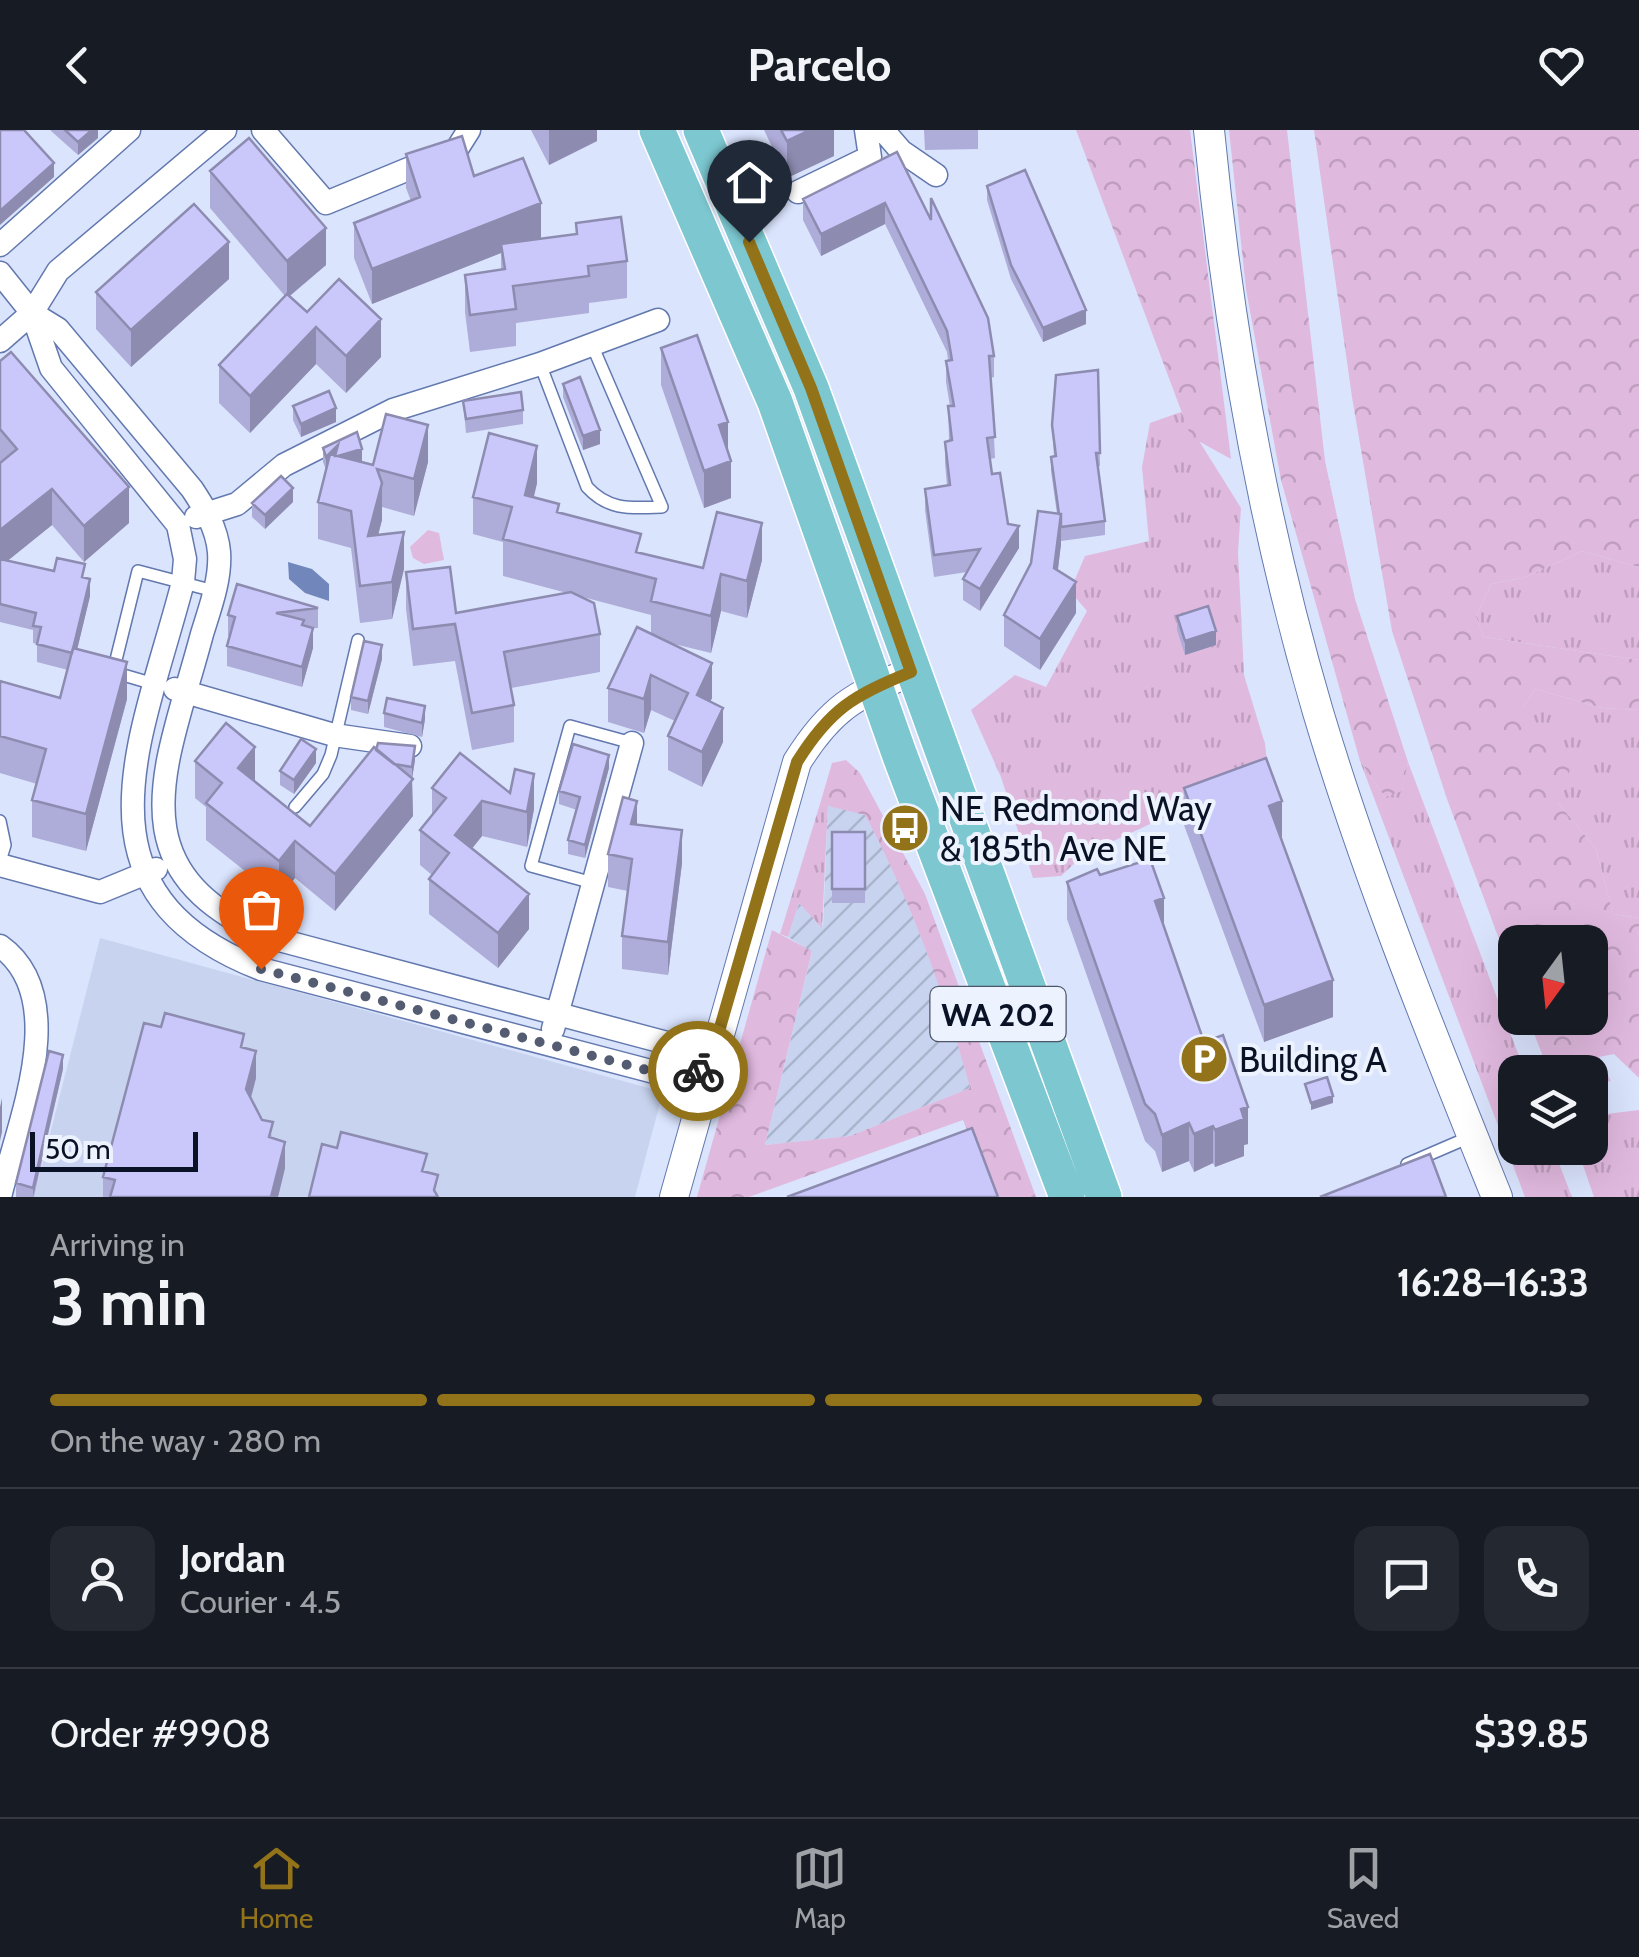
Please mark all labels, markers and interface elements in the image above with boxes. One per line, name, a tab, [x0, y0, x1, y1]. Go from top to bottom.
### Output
icon: back	[50, 38, 105, 93]
text: Parcelo	[748, 38, 891, 92]
icon: heart	[1534, 38, 1589, 93]
pin	[707, 140, 792, 243]
icon: home	[722, 155, 777, 210]
place label: NE Redmond Way & 185th Ave NE	[940, 787, 1212, 870]
bus stop icon: NE Redmond Way & 185th Ave NE	[879, 802, 931, 854]
pin	[219, 867, 304, 970]
icon: bag	[234, 882, 289, 937]
north arrow	[1498, 925, 1608, 1035]
map controls	[1498, 925, 1608, 1165]
road number: WA 202	[930, 987, 1066, 1041]
courier	[648, 1021, 748, 1121]
parking icon: Building A	[1178, 1033, 1230, 1085]
place label: Building A	[1239, 1038, 1387, 1081]
icon: bike	[671, 1044, 726, 1099]
button: layers	[1498, 1055, 1608, 1165]
scale bar	[30, 1127, 198, 1172]
text: 50 m	[45, 1132, 111, 1166]
text: Arriving in	[50, 1225, 185, 1264]
text: 16:28–16:33	[1397, 1259, 1589, 1306]
text: 3 min	[50, 1262, 208, 1341]
text: On the way · 280 m	[50, 1421, 321, 1460]
button: person	[50, 1526, 155, 1631]
button: chat	[1354, 1526, 1459, 1631]
button: phone	[1484, 1526, 1589, 1631]
text: Jordan	[180, 1535, 286, 1582]
text: Courier · 4.5	[180, 1582, 341, 1621]
text: Order #9908	[50, 1710, 271, 1757]
text: $39.85	[1474, 1710, 1589, 1757]
tab: Home	[240, 1841, 313, 1935]
tab: Map	[792, 1841, 847, 1935]
tab: Saved	[1327, 1841, 1399, 1935]

